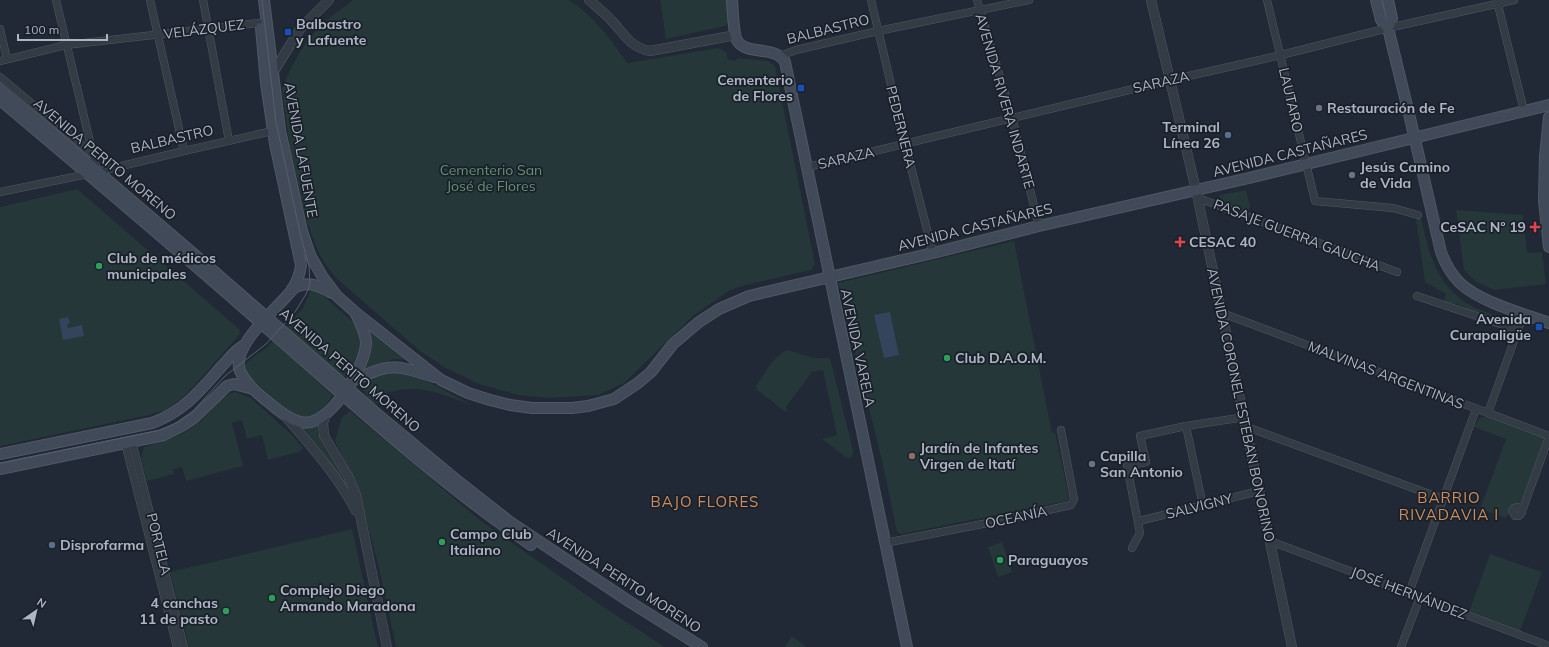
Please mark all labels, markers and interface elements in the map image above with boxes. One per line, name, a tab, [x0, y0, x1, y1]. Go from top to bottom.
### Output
street label: BALBASTRO	[785, 10, 871, 48]
street label: AVENIDA RIVERA INDARTE	[971, 11, 1039, 191]
street label: VELÁZQUEZ	[163, 15, 245, 43]
place label: Balbastro y Lafuente	[295, 15, 367, 49]
scale bar	[18, 16, 107, 42]
text: 100 m	[24, 22, 59, 37]
marker: Balbastro y Lafuente	[283, 27, 293, 37]
street label: LAUTARO	[1275, 66, 1307, 134]
street label: SARAZA	[1131, 67, 1192, 97]
place label: Cementerio de Flores	[717, 71, 793, 105]
street label: AVENIDA LAFUENTE	[280, 81, 322, 219]
marker: Cementerio de Flores	[796, 83, 806, 93]
street label: PEDERNERA	[882, 84, 920, 171]
street label: AVENIDA PERITO MORENO	[30, 94, 180, 224]
place label: Restauración de Fe	[1327, 99, 1455, 117]
marker: Restauración de Fe	[1314, 103, 1324, 113]
place label: Terminal Línea 26	[1162, 118, 1220, 152]
street label: BALBASTRO	[129, 121, 215, 157]
street label: AVENIDA CASTAÑARES	[1211, 125, 1369, 181]
marker: Terminal Línea 26	[1223, 130, 1233, 140]
street label: SARAZA	[816, 143, 877, 173]
place label: Jesús Camino de Vida	[1360, 158, 1450, 192]
park label: Cementerio San José de Flores	[440, 161, 542, 195]
marker: Jesús Camino de Vida	[1347, 170, 1357, 180]
street label: PASAJE GUERRA GAUCHA	[1211, 195, 1384, 275]
street label: AVENIDA CASTAÑARES	[896, 199, 1054, 255]
place label: CeSAC Nº 19	[1440, 218, 1526, 236]
marker: CeSAC Nº 19	[1529, 221, 1541, 233]
place label: CESAC 40	[1189, 233, 1256, 251]
marker: CESAC 40	[1174, 236, 1186, 248]
place label: Club de médicos municipales	[107, 249, 216, 283]
marker: Club de médicos municipales	[94, 261, 104, 271]
street label: AVENIDA CORONEL ESTEBAN BONORINO	[1203, 266, 1279, 544]
street label: AVENIDA VARELA	[837, 287, 879, 410]
street label: AVENIDA PERITO MORENO	[276, 304, 424, 436]
place label: Avenida Curapaligüe	[1450, 310, 1531, 344]
marker: Avenida Curapaligüe	[1534, 322, 1544, 332]
street label: MALVINAS ARGENTINAS	[1306, 337, 1467, 413]
place label: Club D.A.O.M.	[955, 349, 1046, 367]
marker: Club D.A.O.M.	[942, 353, 952, 363]
place label: Jardín de Infantes Virgen de Itatí	[919, 439, 1038, 473]
place label: Capilla San Antonio	[1100, 447, 1183, 481]
marker: Jardín de Infantes Virgen de Itatí	[907, 451, 917, 461]
marker: Capilla San Antonio	[1087, 459, 1097, 469]
district label: BARRIO RIVADAVIA I	[1399, 488, 1499, 524]
street label: SALVIGNY	[1164, 489, 1235, 523]
district label: BAJO FLORES	[651, 492, 759, 511]
street label: OCEANÍA	[983, 501, 1049, 532]
street label: PORTELA	[143, 511, 176, 578]
street label: AVENIDA PERITO MORENO	[543, 523, 705, 637]
place label: Campo Club Italiano	[450, 525, 532, 559]
place label: Disprofarma	[60, 536, 144, 554]
marker: Campo Club Italiano	[437, 537, 447, 547]
marker: Disprofarma	[47, 540, 57, 550]
place label: Paraguayos	[1008, 551, 1088, 569]
marker: Paraguayos	[995, 555, 1005, 565]
street label: JOSÉ HERNÁNDEZ	[1348, 563, 1470, 623]
place label: Complejo Diego Armando Maradona	[280, 581, 416, 615]
north arrow	[16, 591, 56, 631]
marker: Complejo Diego Armando Maradona	[267, 593, 277, 603]
place label: 4 canchas 11 de pasto	[139, 594, 218, 628]
text: N	[34, 595, 49, 611]
marker: 4 canchas 11 de pasto	[221, 606, 231, 616]

